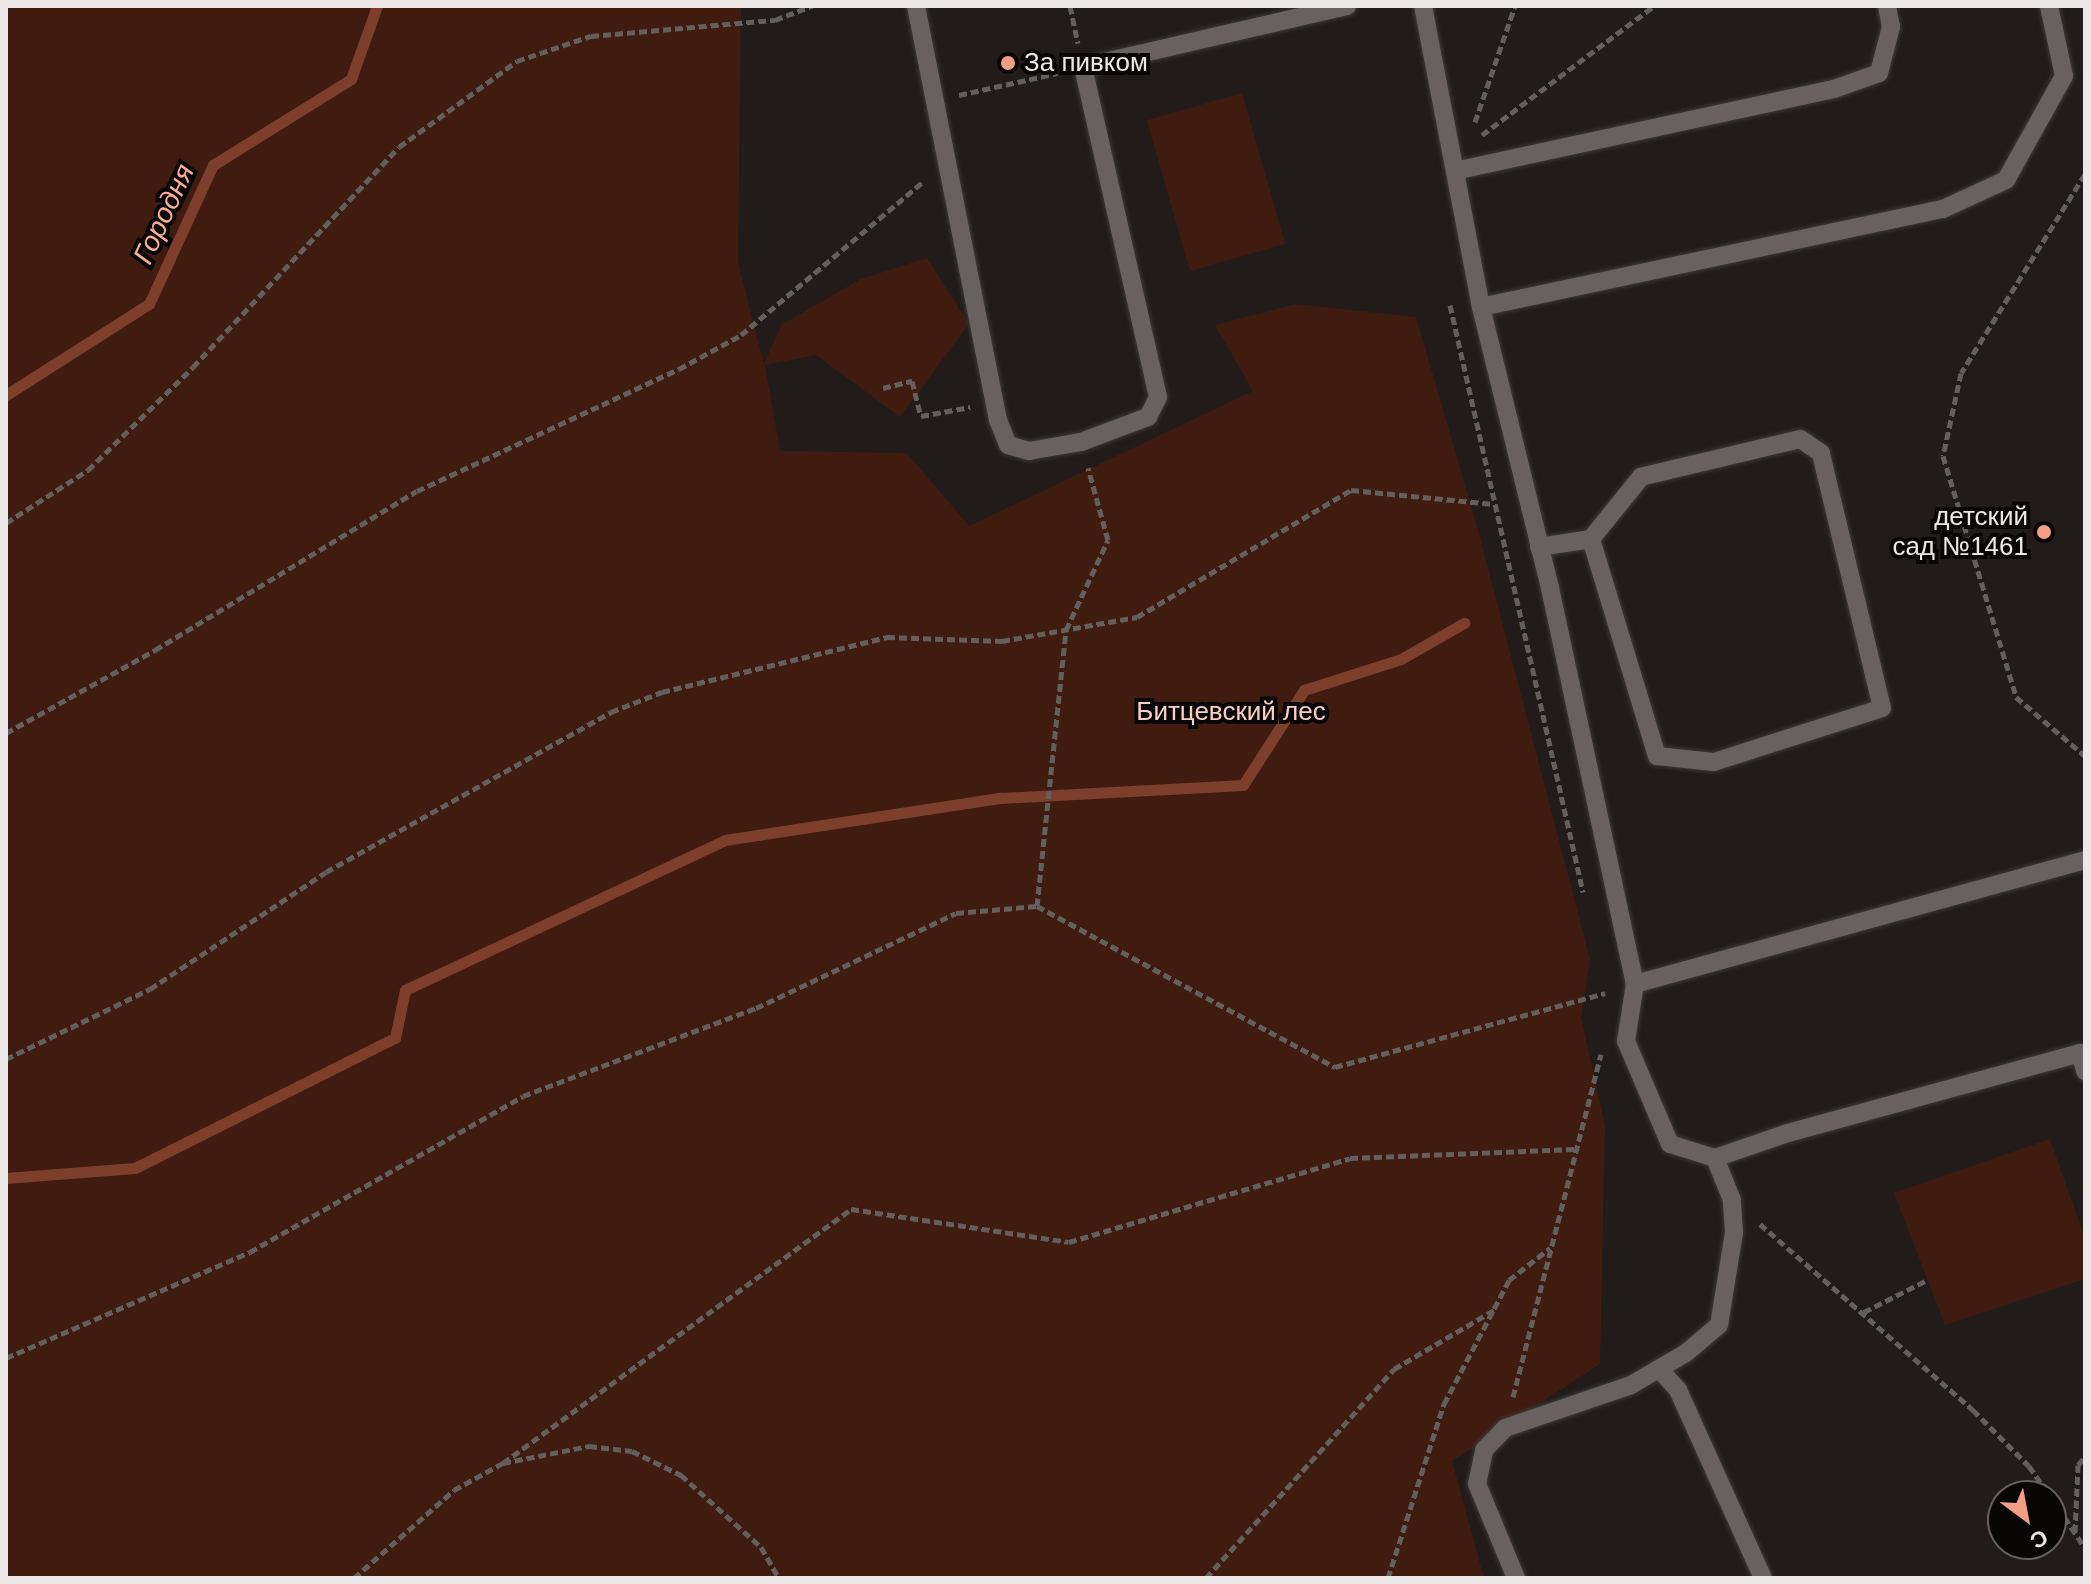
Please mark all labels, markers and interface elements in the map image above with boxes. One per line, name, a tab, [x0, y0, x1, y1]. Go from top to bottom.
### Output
place label: За пивком	[1024, 47, 1148, 79]
marker: За пивком	[999, 54, 1017, 72]
water label: Городня	[126, 159, 202, 269]
place label: детский сад №1461	[1892, 501, 2028, 562]
marker: детский сад №1461	[2035, 523, 2053, 541]
park label: Битцевский лес	[1136, 696, 1326, 728]
north arrow	[1987, 1480, 2067, 1560]
text: С	[2026, 1524, 2052, 1554]

